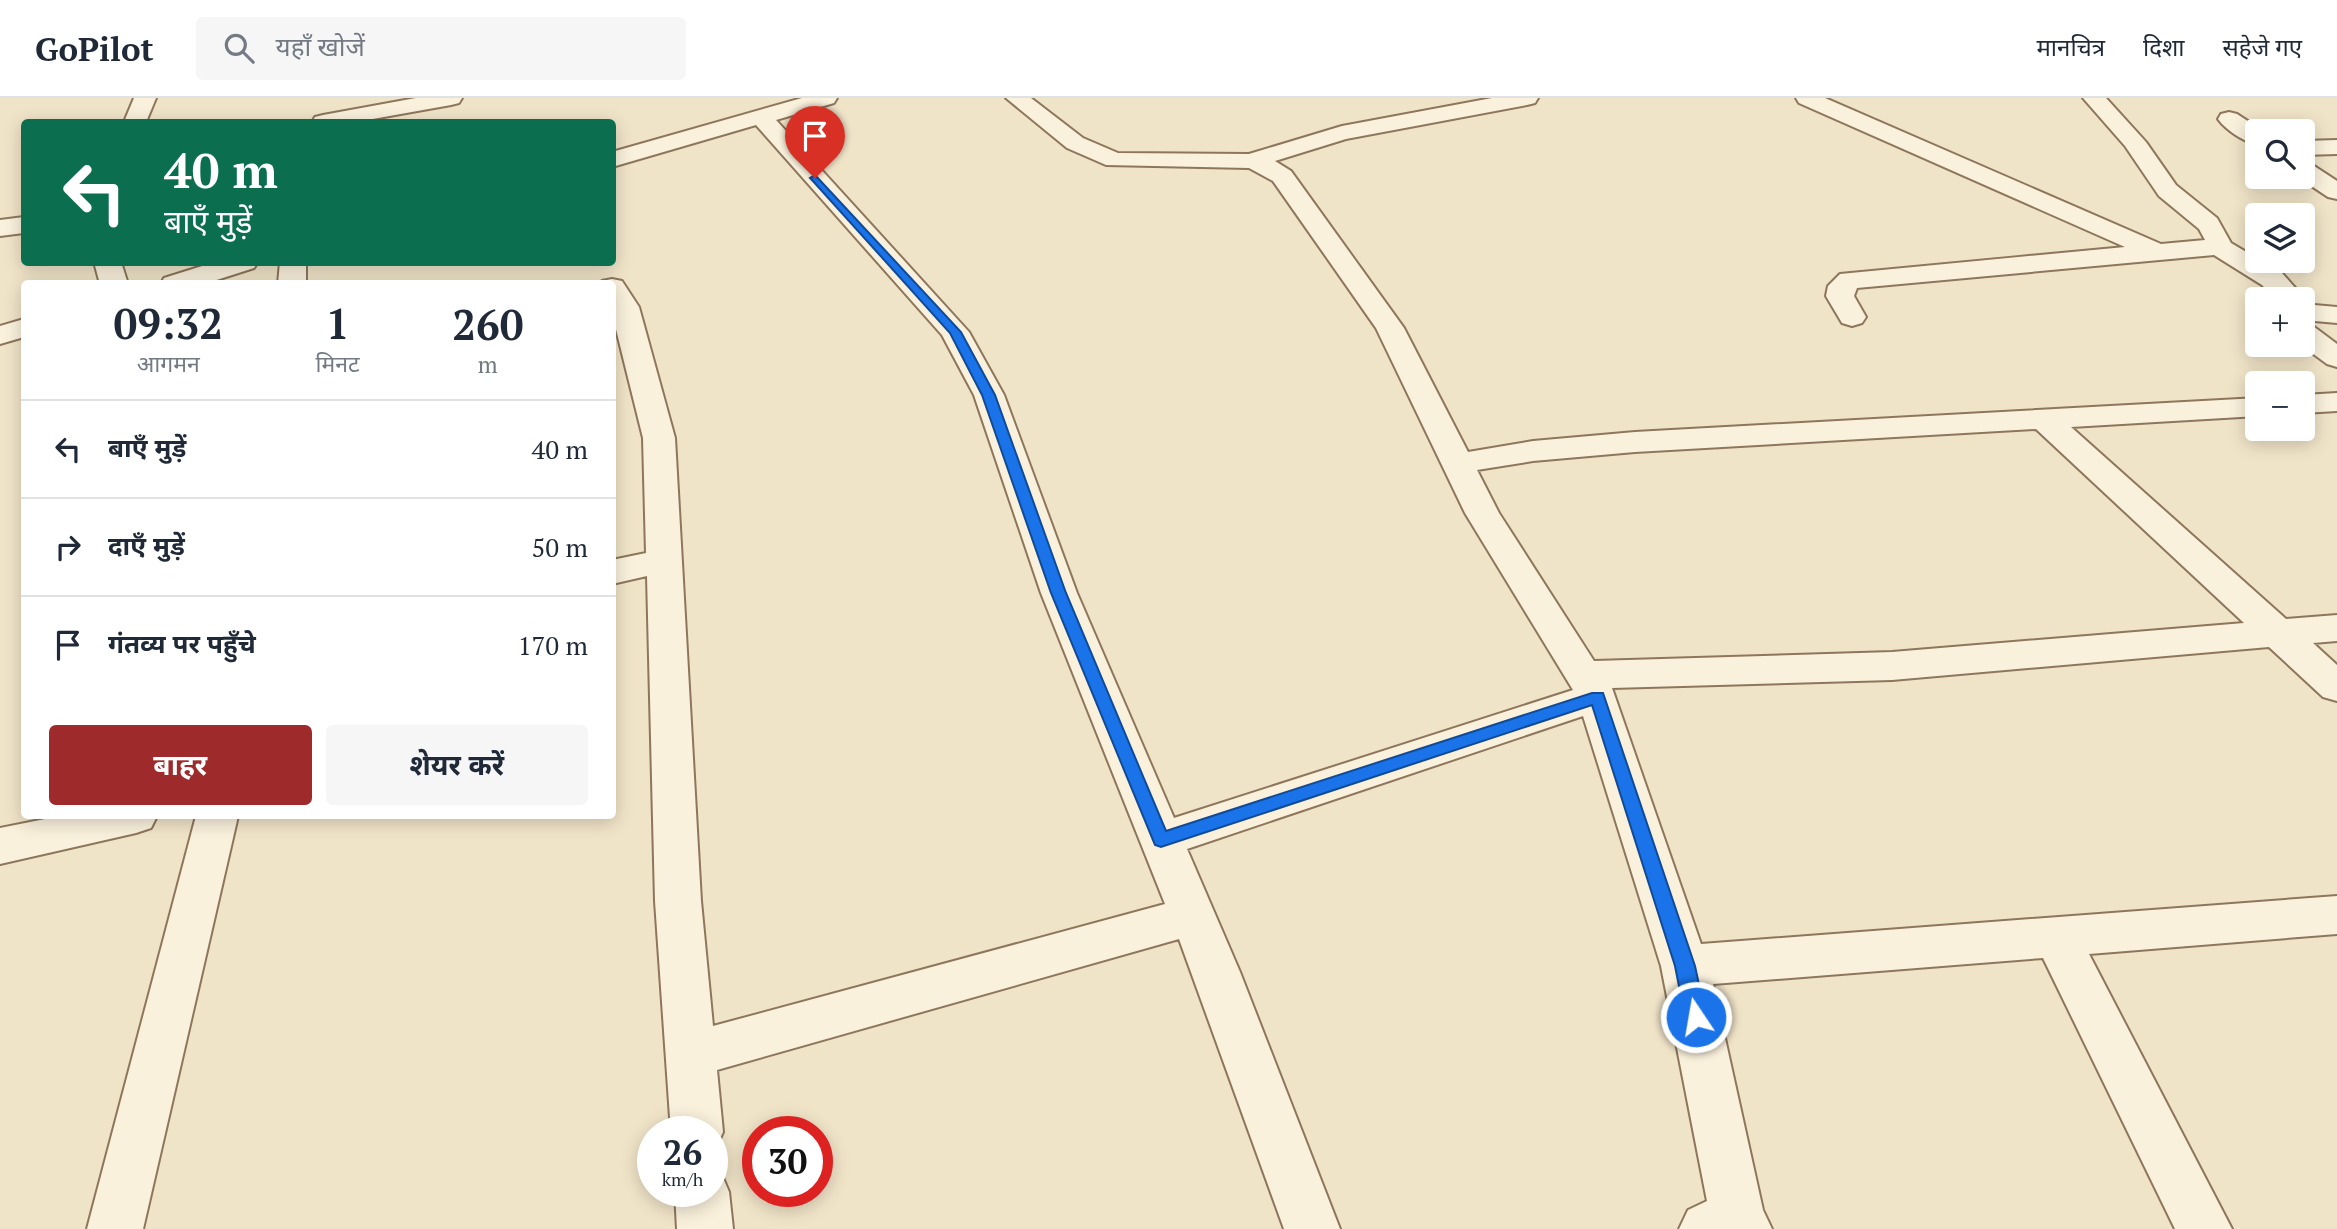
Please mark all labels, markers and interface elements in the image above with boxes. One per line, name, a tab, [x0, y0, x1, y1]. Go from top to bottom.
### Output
search box	[196, 17, 686, 80]
text: GoPilot	[35, 27, 154, 70]
icon: search	[220, 29, 258, 67]
text: यहाँ खोजें	[276, 29, 365, 63]
text: मानचित्र	[2037, 31, 2105, 63]
text: दिशा	[2143, 31, 2185, 63]
text: सहेजे गए	[2223, 31, 2302, 63]
pin	[785, 106, 845, 178]
icon: arrive	[796, 117, 834, 155]
map controls	[2245, 119, 2315, 441]
button: search	[2245, 119, 2315, 189]
text: 40 m	[164, 137, 278, 202]
icon: left	[49, 147, 140, 238]
text: बाएँ मुड़ें	[164, 200, 252, 242]
button: layers	[2245, 203, 2315, 273]
button: +	[2245, 287, 2315, 357]
text: 09:32	[114, 295, 223, 351]
text: 1	[326, 295, 349, 351]
text: 260	[452, 296, 523, 352]
text: आगमन	[137, 348, 200, 379]
text: मिनट	[316, 348, 360, 379]
text: m	[478, 349, 498, 380]
button: −	[2245, 371, 2315, 441]
icon: left	[49, 430, 87, 468]
text: बाएँ मुड़ें	[108, 430, 186, 464]
text: 40 m	[532, 432, 588, 466]
icon: right	[49, 528, 87, 566]
text: दाएँ मुड़ें	[108, 528, 185, 562]
text: 50 m	[532, 530, 588, 564]
icon: arrive	[49, 626, 87, 664]
text: गंतव्य पर पहुँचे	[108, 626, 256, 660]
text: 170 m	[518, 628, 588, 662]
button: बाहर	[49, 725, 312, 805]
button: शेयर करें	[326, 725, 588, 805]
position arrow	[1659, 980, 1733, 1054]
speed limit sign: 30	[742, 1116, 833, 1207]
text: 26	[663, 1129, 702, 1175]
text: km/h	[662, 1167, 703, 1191]

